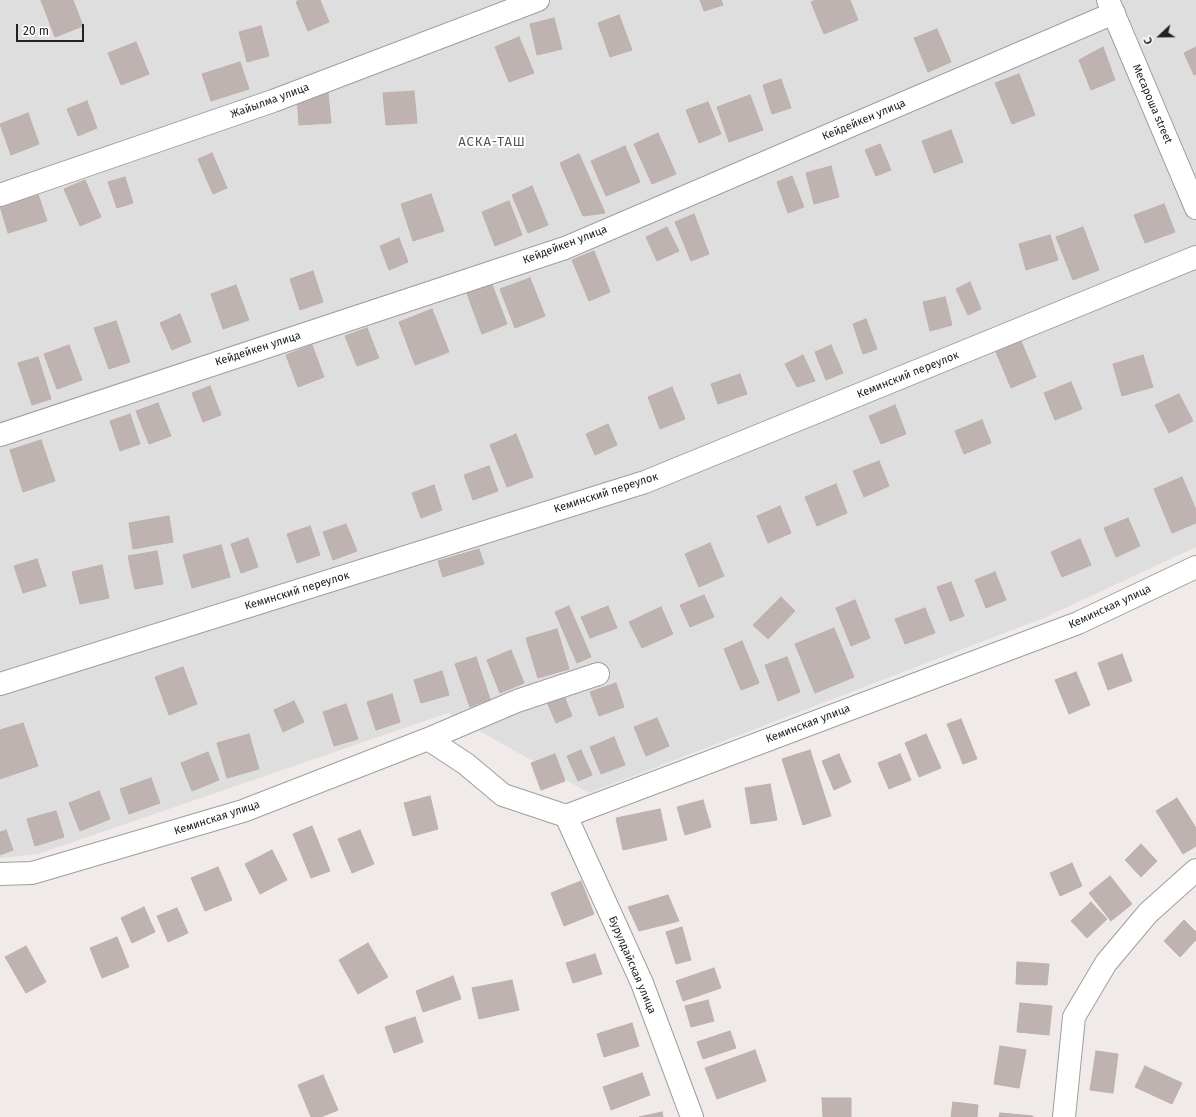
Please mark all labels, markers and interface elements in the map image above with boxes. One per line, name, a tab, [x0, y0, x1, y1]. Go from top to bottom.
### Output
scale bar	[18, 16, 86, 42]
north arrow	[1140, 16, 1180, 56]
text: 20 m	[23, 24, 49, 38]
text: С	[1141, 35, 1156, 46]
street label: Месароша street	[1129, 62, 1175, 146]
street label: Жайылма улица	[229, 81, 311, 121]
street label: Кейдейкен улица	[820, 96, 908, 144]
district label: АСКА-ТАШ	[458, 134, 526, 150]
street label: Кейдейкен улица	[521, 223, 609, 267]
street label: Кейдейкен улица	[213, 329, 303, 369]
street label: Кеминский переулок	[855, 349, 961, 401]
street label: Кеминский переулок	[552, 470, 660, 516]
street label: Кеминский переулок	[243, 569, 351, 613]
street label: Кеминская улица	[1067, 582, 1153, 632]
street label: Кеминская улица	[764, 702, 852, 746]
street label: Кеминская улица	[173, 798, 261, 838]
street label: Бурулдайская улица	[605, 914, 659, 1016]

